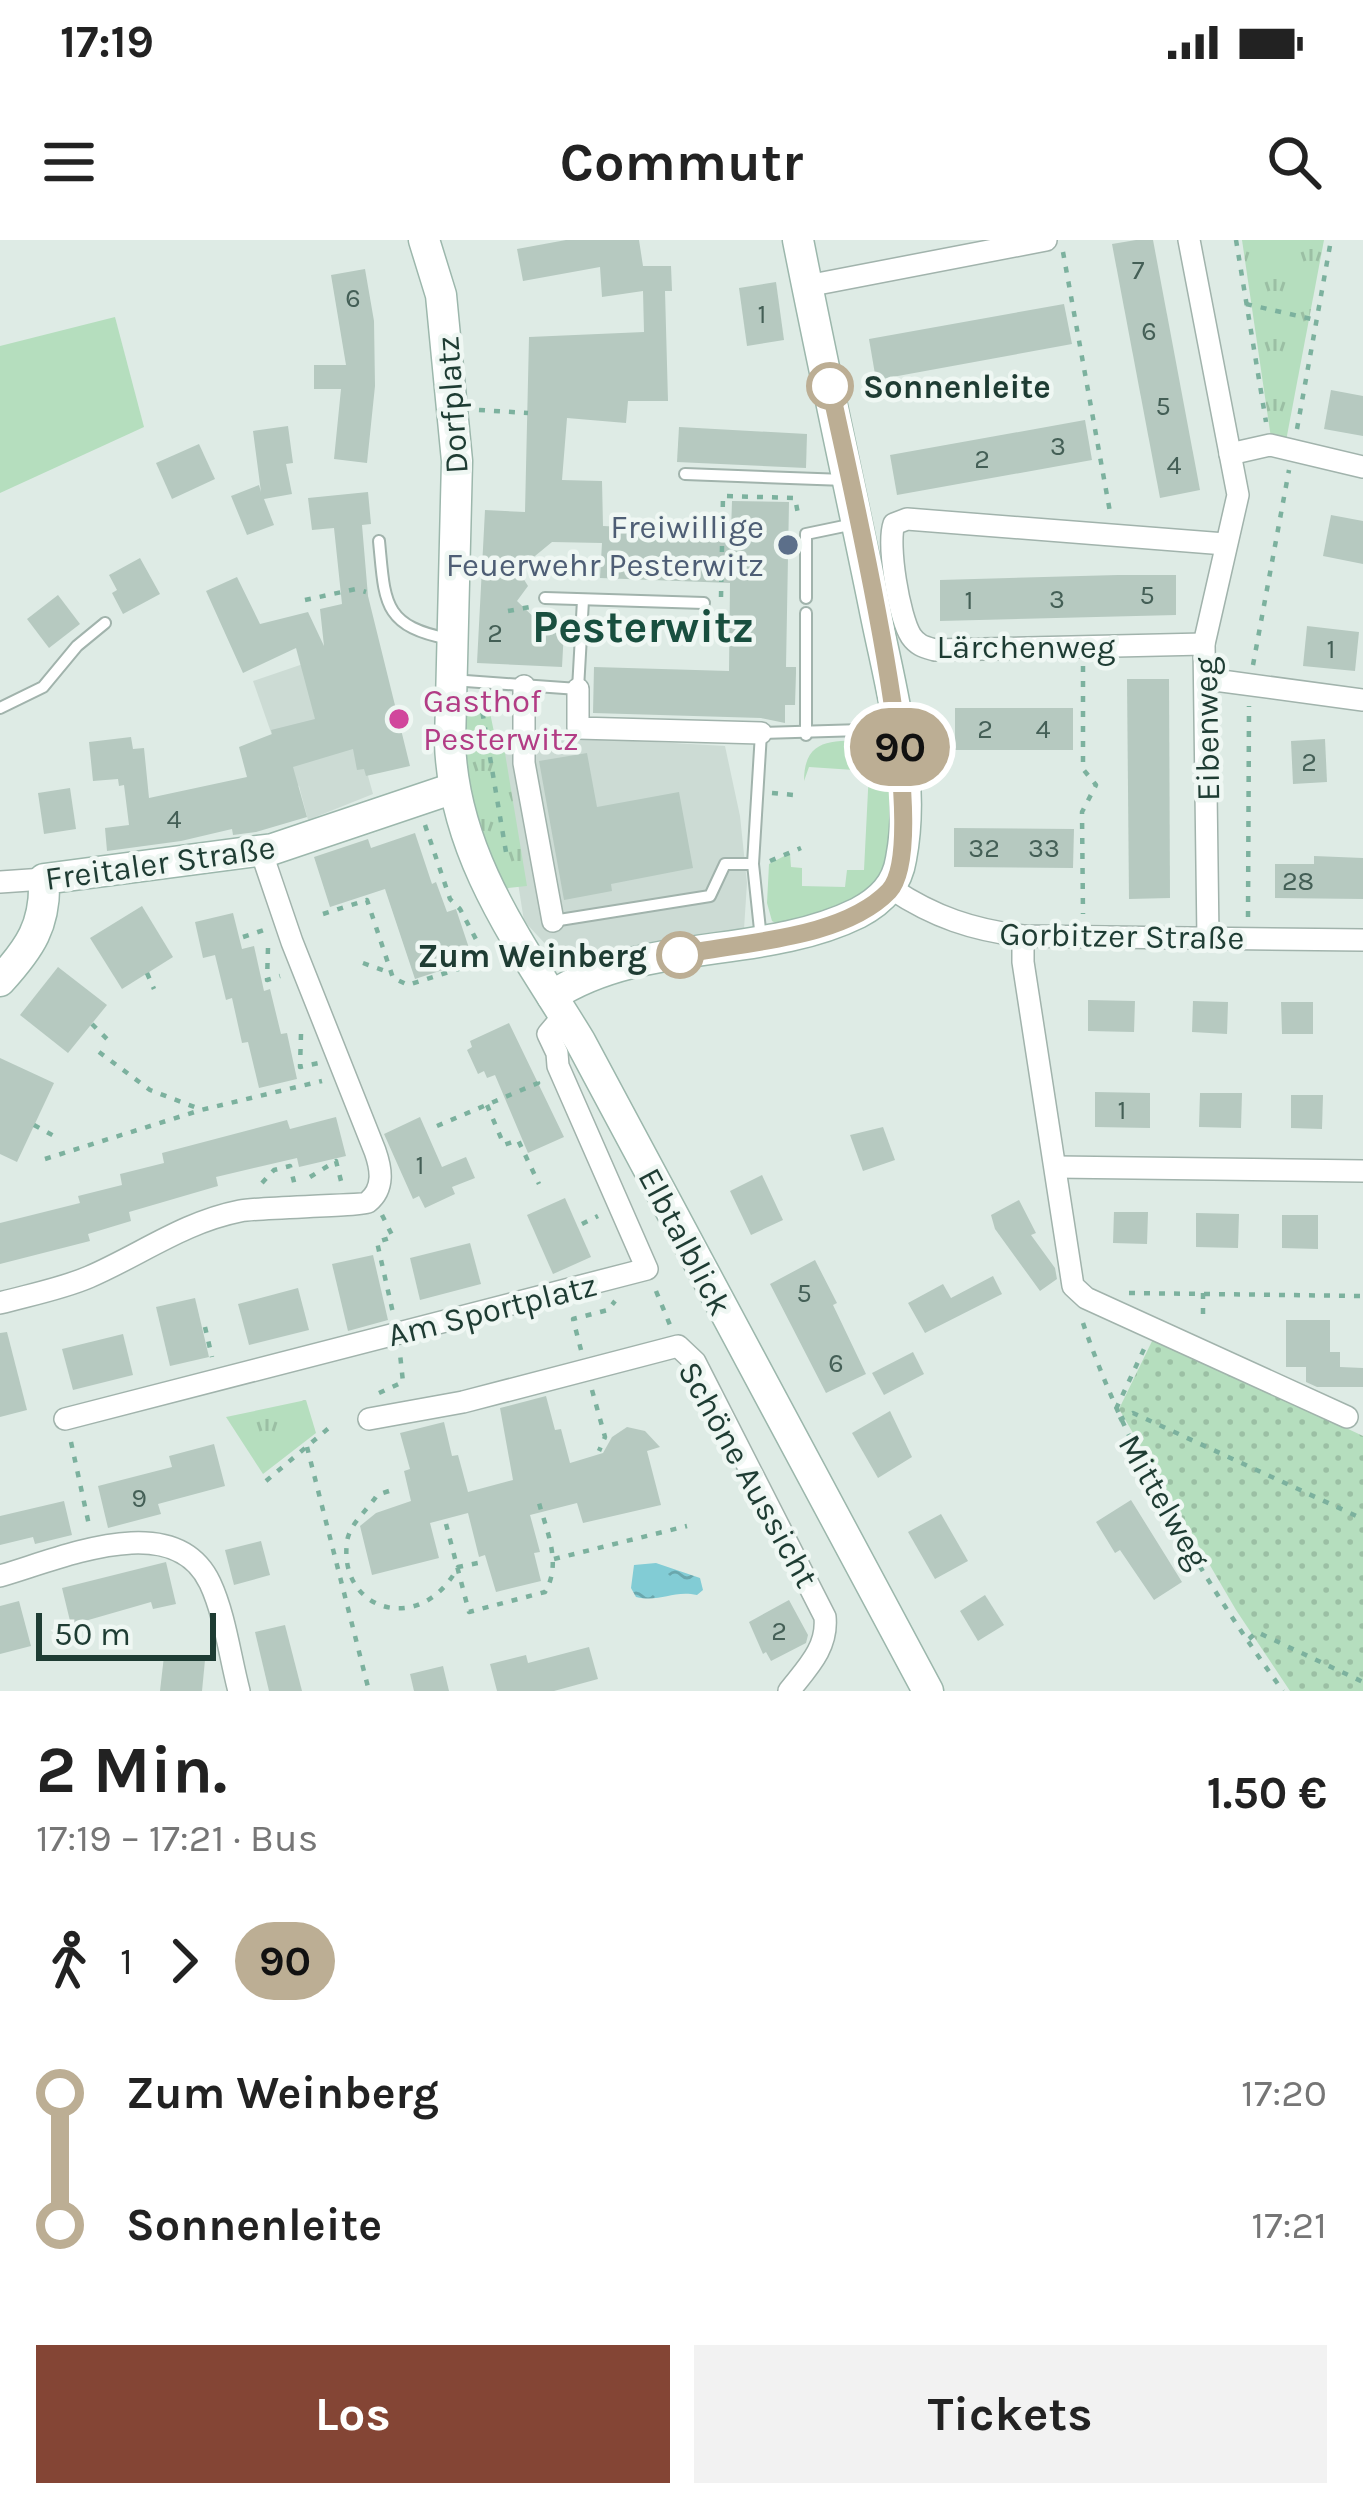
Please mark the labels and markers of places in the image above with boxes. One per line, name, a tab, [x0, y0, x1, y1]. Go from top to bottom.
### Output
marker: Sonnenleite	[808, 364, 852, 408]
place label: Sonnenleite	[863, 368, 1051, 406]
place label: Freiwillige Feuerwehr Pesterwitz	[446, 508, 764, 584]
marker: Freiwillige Feuerwehr Pesterwitz	[775, 532, 801, 558]
place label: Gasthof Pesterwitz	[423, 682, 579, 758]
marker: Gasthof Pesterwitz	[386, 706, 412, 732]
marker: Zum Weinberg	[658, 933, 702, 977]
place label: Zum Weinberg	[417, 937, 647, 975]

